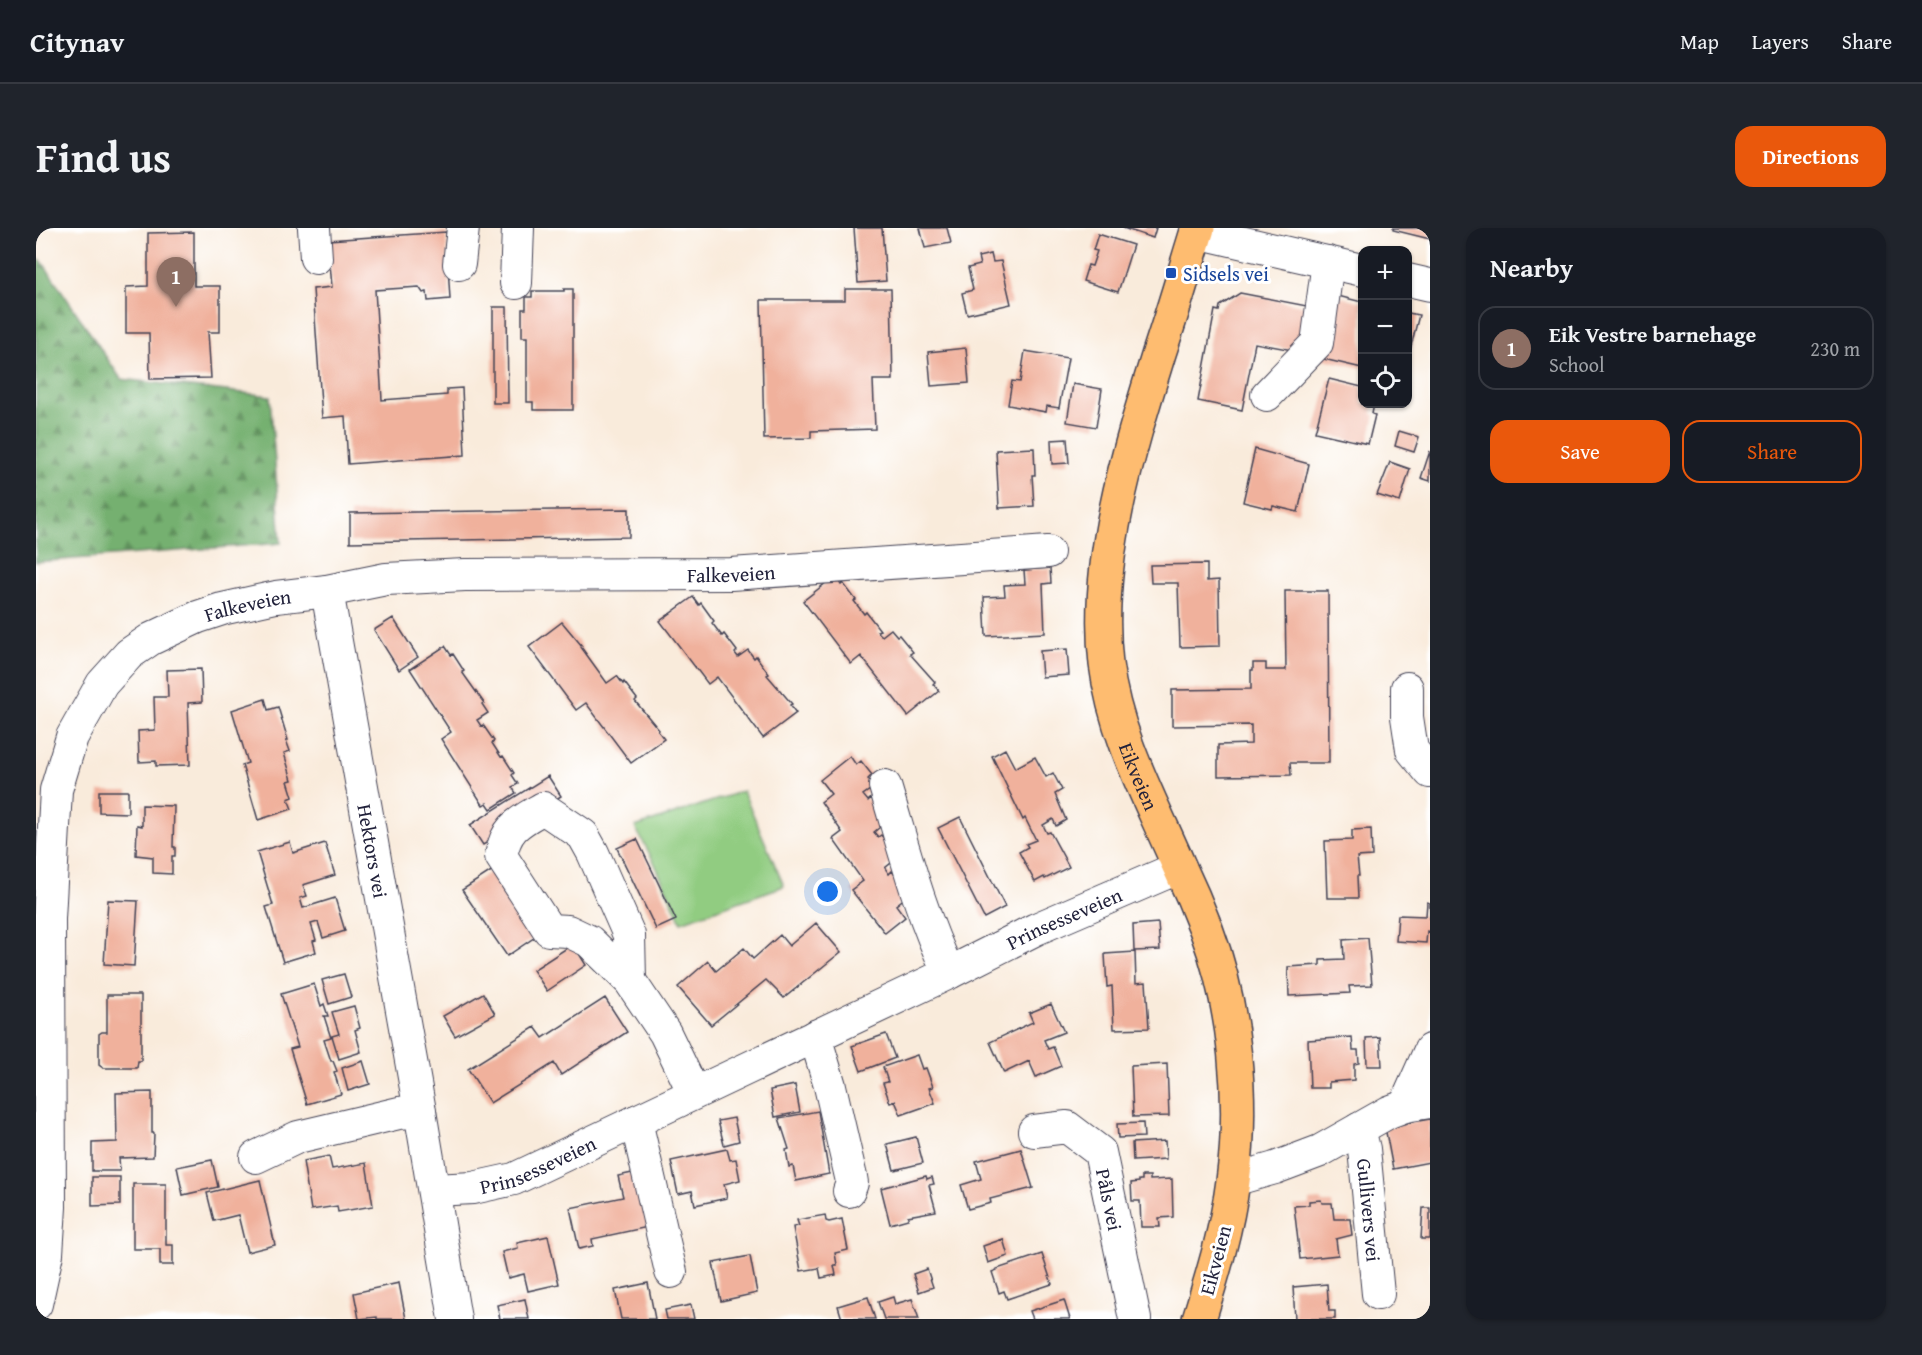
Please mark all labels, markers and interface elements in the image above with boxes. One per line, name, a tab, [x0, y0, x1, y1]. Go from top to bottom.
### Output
text: Citynav	[30, 21, 124, 62]
text: Map	[1680, 26, 1719, 57]
text: Layers	[1752, 26, 1809, 57]
text: Share	[1842, 26, 1892, 57]
text: Find us	[36, 126, 171, 187]
button: Directions	[1735, 126, 1886, 187]
map controls	[1358, 246, 1412, 408]
button: +	[1358, 246, 1412, 300]
text: Nearby	[1490, 248, 1573, 287]
pin: 1	[156, 257, 196, 307]
place label: Sidsels vei	[1183, 259, 1269, 288]
marker: Sidsels vei	[1164, 266, 1178, 280]
button: −	[1358, 300, 1412, 354]
text: Eik Vestre barnehage	[1549, 318, 1756, 350]
text: 1	[1506, 334, 1517, 363]
text: 230 m	[1810, 334, 1860, 363]
text: School	[1549, 350, 1605, 379]
button: locate	[1358, 354, 1412, 408]
button: Save	[1490, 420, 1670, 483]
button: Share	[1682, 420, 1862, 483]
street label: Falkeveien	[687, 556, 776, 589]
street label: Falkeveien	[200, 581, 293, 628]
street label: Eikveien	[1112, 738, 1166, 815]
street label: Hektors vei	[351, 801, 396, 901]
your location	[813, 877, 842, 906]
street label: Prinsesseveien	[1001, 879, 1126, 956]
street label: Prinsesseveien	[477, 1128, 600, 1201]
street label: Gullivers vei	[1350, 1157, 1389, 1263]
street label: Påls vei	[1089, 1166, 1131, 1233]
street label: Eikveien	[1192, 1222, 1238, 1298]

